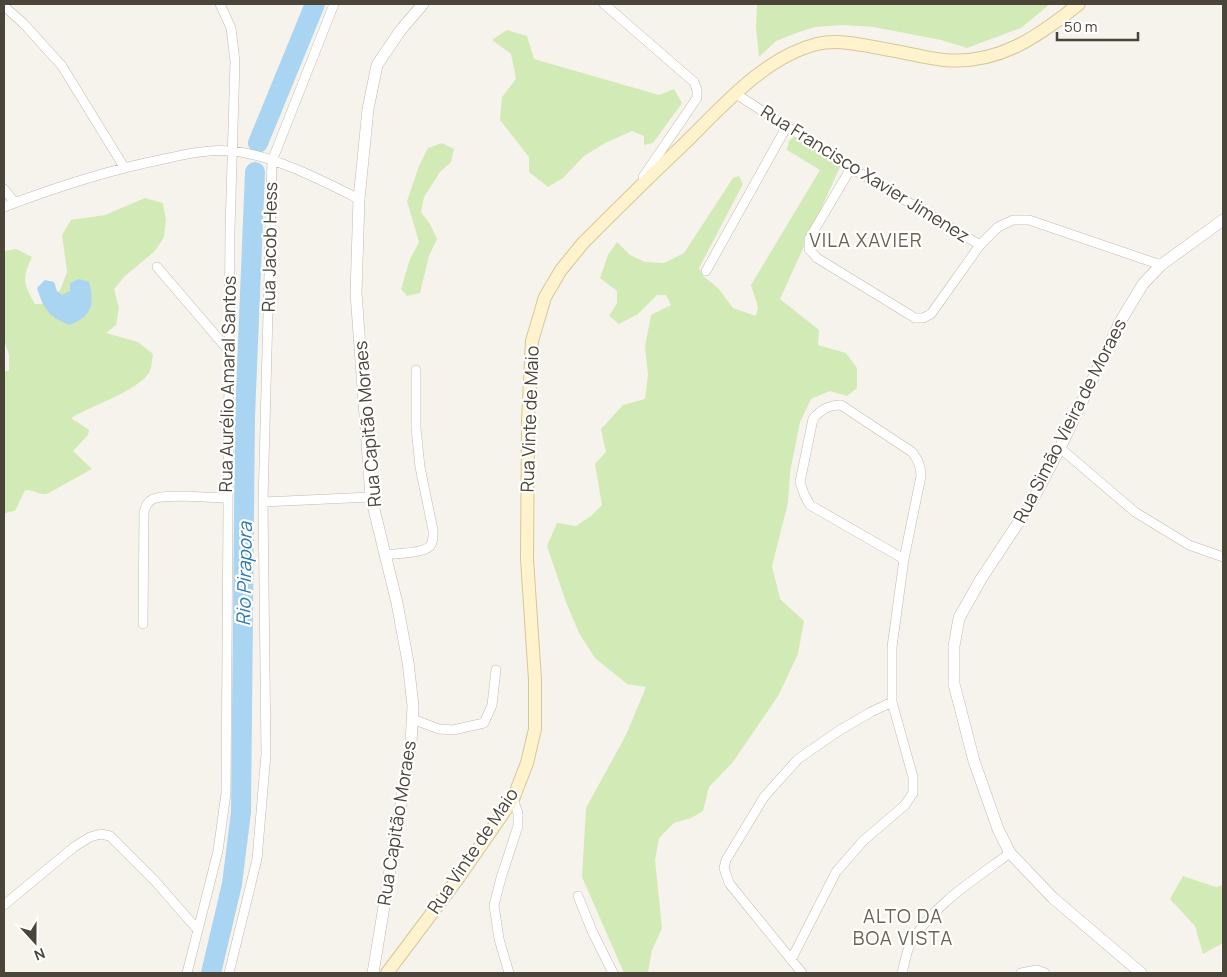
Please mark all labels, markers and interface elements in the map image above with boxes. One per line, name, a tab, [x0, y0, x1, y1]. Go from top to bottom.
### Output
scale bar	[1057, 10, 1138, 42]
text: 50 m	[1064, 16, 1098, 37]
street label: Rua Francisco Xavier Jimenez	[757, 99, 974, 247]
street label: Rua Jacob Hess	[256, 182, 282, 312]
district label: VILA XAVIER	[809, 227, 923, 253]
street label: Rua Aurélio Amaral Santos	[213, 275, 241, 492]
street label: Rua Simão Vieira de Moraes	[1007, 314, 1131, 527]
street label: Rua Capitão Moraes	[348, 340, 386, 508]
street label: Rua Vinte de Maio	[514, 345, 544, 493]
water label: Rio Pirapora	[230, 520, 258, 626]
street label: Rua Capitão Moraes	[371, 739, 421, 907]
street label: Rua Vinte de Maio	[421, 783, 523, 918]
district label: ALTO DA BOA VISTA	[853, 903, 953, 951]
north arrow	[10, 917, 60, 967]
text: N	[32, 944, 48, 965]

